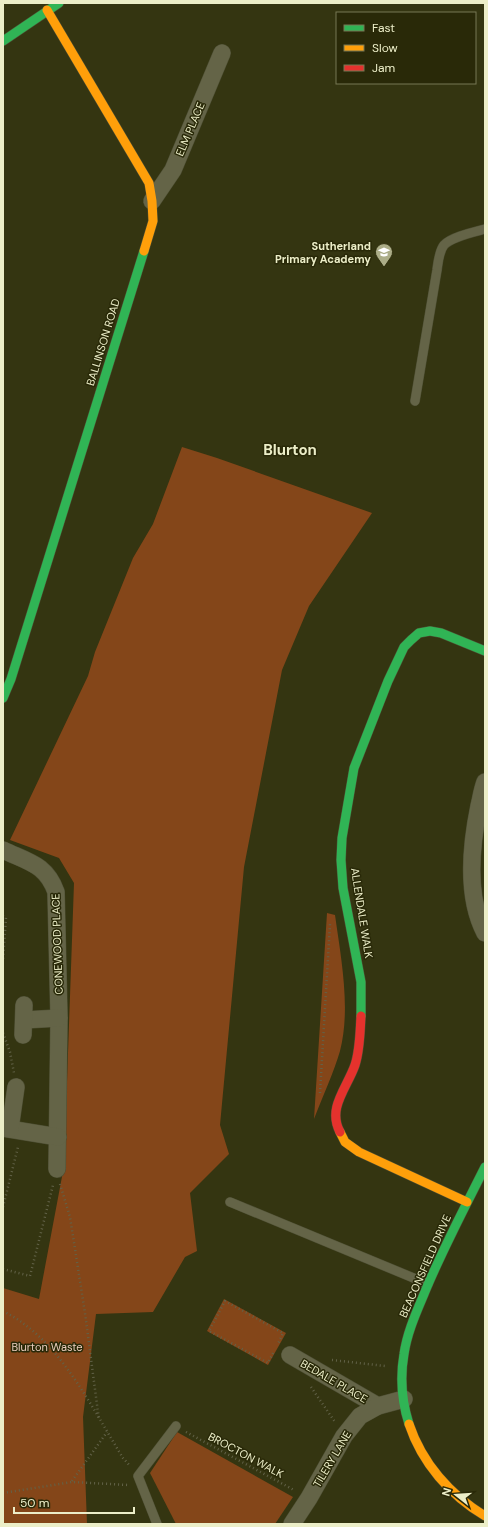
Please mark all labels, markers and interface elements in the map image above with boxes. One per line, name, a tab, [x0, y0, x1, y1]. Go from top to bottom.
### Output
legend	[336, 12, 476, 84]
text: Fast	[372, 20, 395, 36]
text: Slow	[372, 40, 398, 56]
text: Jam	[372, 60, 395, 76]
street label: ELM PLACE	[172, 100, 208, 158]
place label: Sutherland Primary Academy	[275, 239, 371, 266]
school or university icon: Sutherland Primary Academy	[374, 242, 394, 267]
street label: BALLINSON ROAD	[83, 296, 123, 387]
district label: Blurton	[263, 440, 317, 460]
street label: ALLENDALE WALK	[348, 867, 376, 960]
street label: CONEWOOD PLACE	[48, 893, 66, 995]
street label: BEACONSFIELD DRIVE	[396, 1212, 454, 1320]
park label: Blurton Waste	[11, 1340, 83, 1354]
street label: BEDALE PLACE	[298, 1356, 370, 1406]
street label: TILERY LANE	[310, 1428, 354, 1490]
street label: BROCTON WALK	[206, 1429, 287, 1481]
north arrow	[436, 1475, 476, 1515]
text: N	[439, 1486, 454, 1498]
scale bar	[14, 1489, 134, 1515]
text: 50 m	[20, 1495, 49, 1511]

